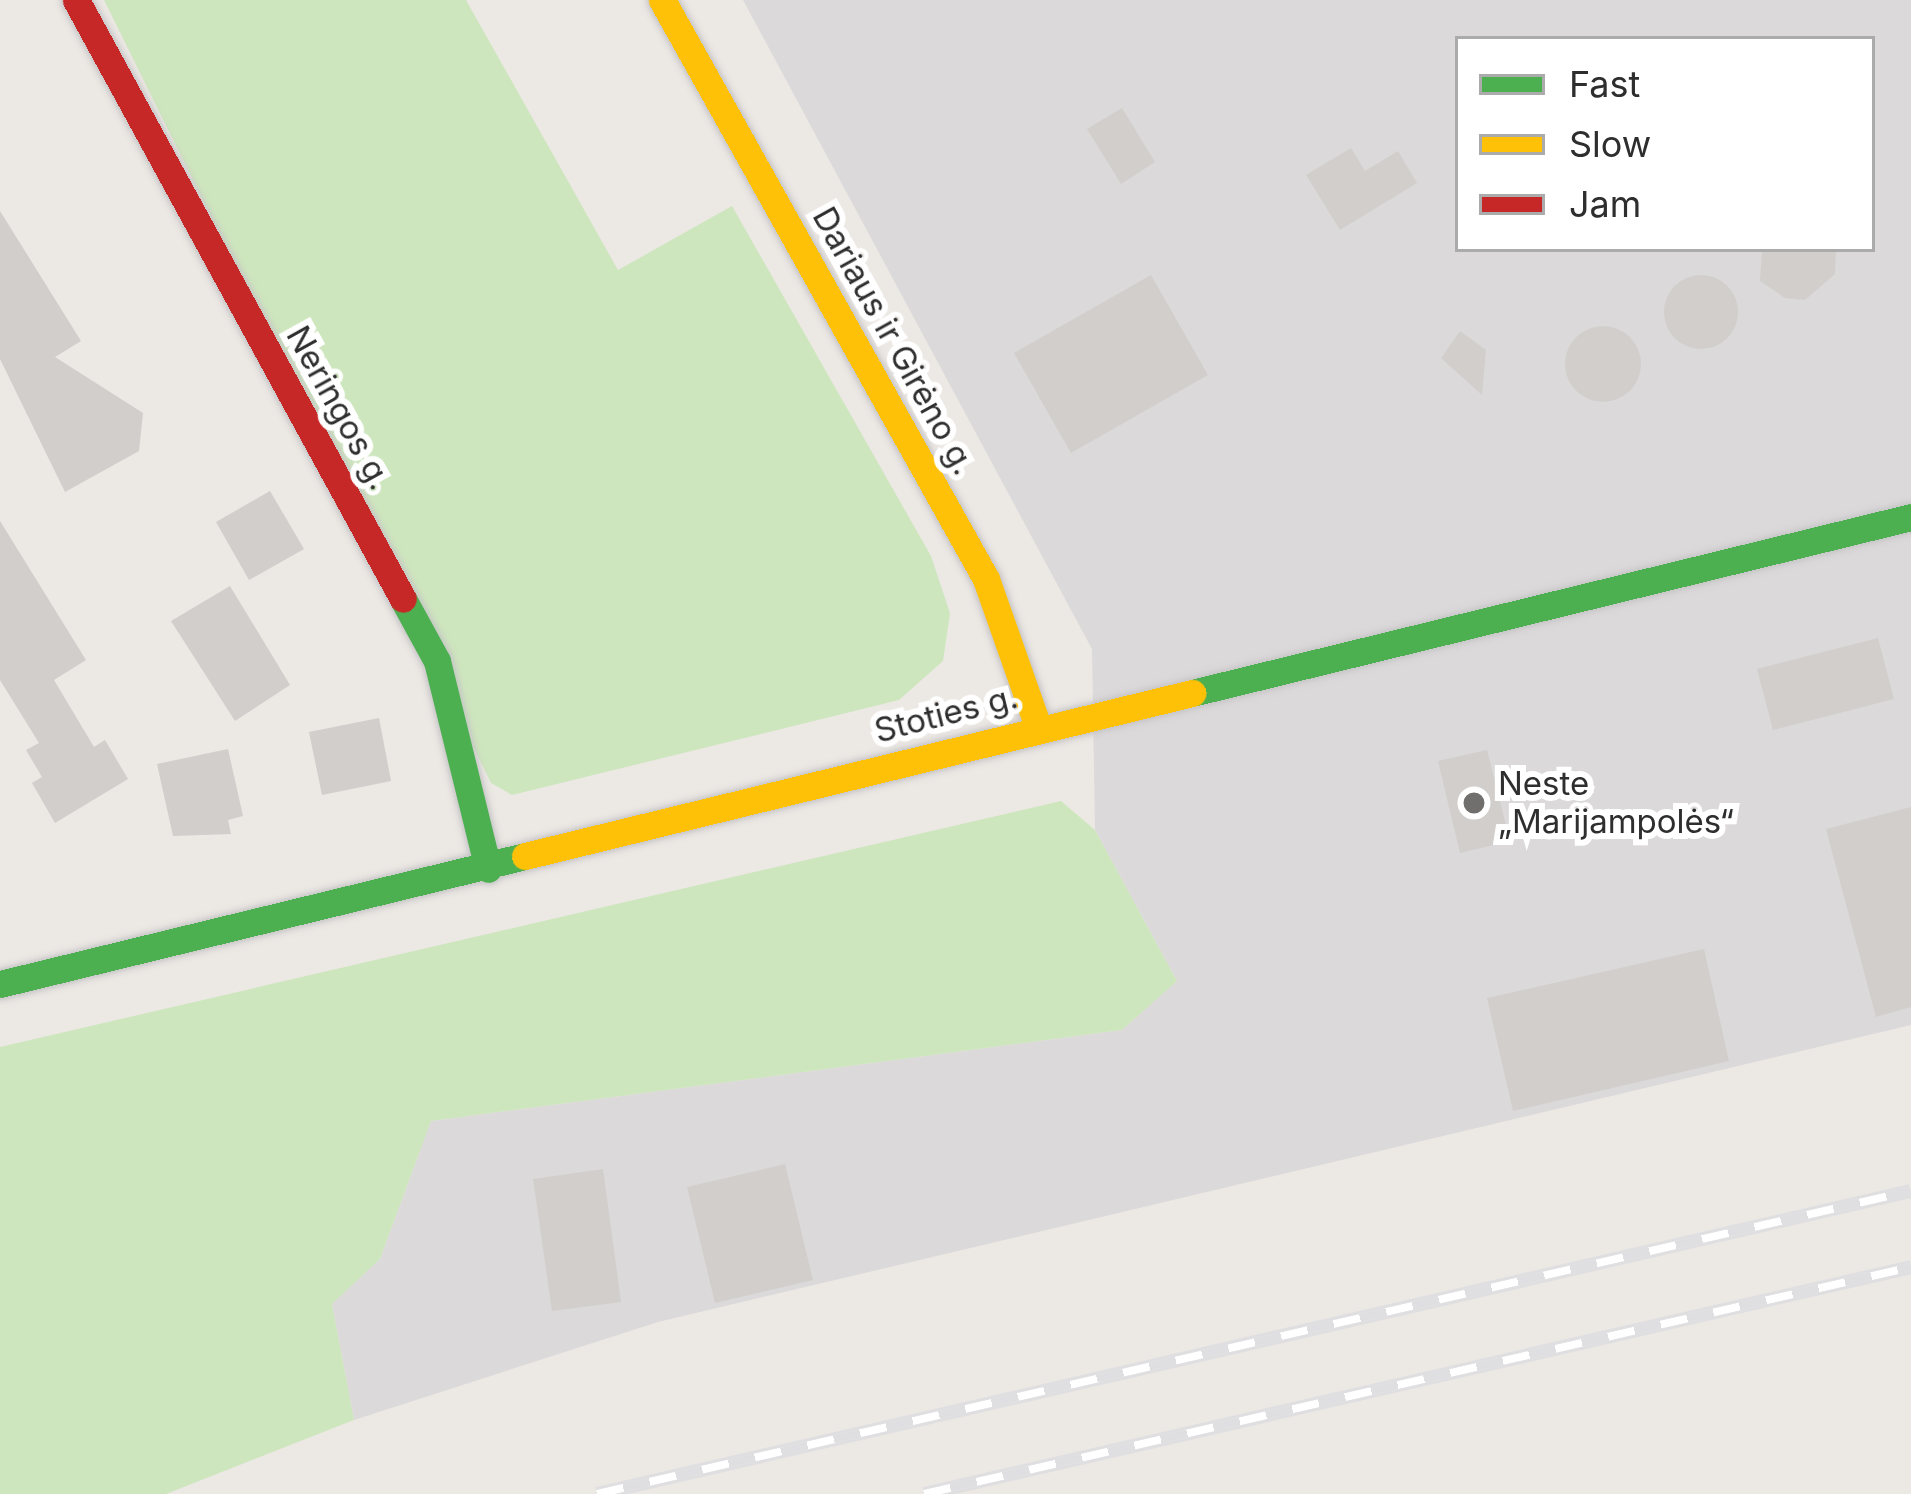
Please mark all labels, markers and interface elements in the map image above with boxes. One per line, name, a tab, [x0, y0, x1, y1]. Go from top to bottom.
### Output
legend	[1455, 36, 1875, 252]
text: Fast	[1569, 62, 1640, 106]
text: Slow	[1569, 122, 1651, 166]
text: Jam	[1569, 182, 1641, 226]
street label: Dariaus ir Girėno g.	[804, 200, 984, 482]
street label: Neringos g.	[278, 319, 400, 497]
street label: Stoties g.	[870, 677, 1022, 751]
place label: Neste „Marijampolės“	[1498, 764, 1734, 842]
marker: Neste „Marijampolės“	[1461, 790, 1487, 816]

